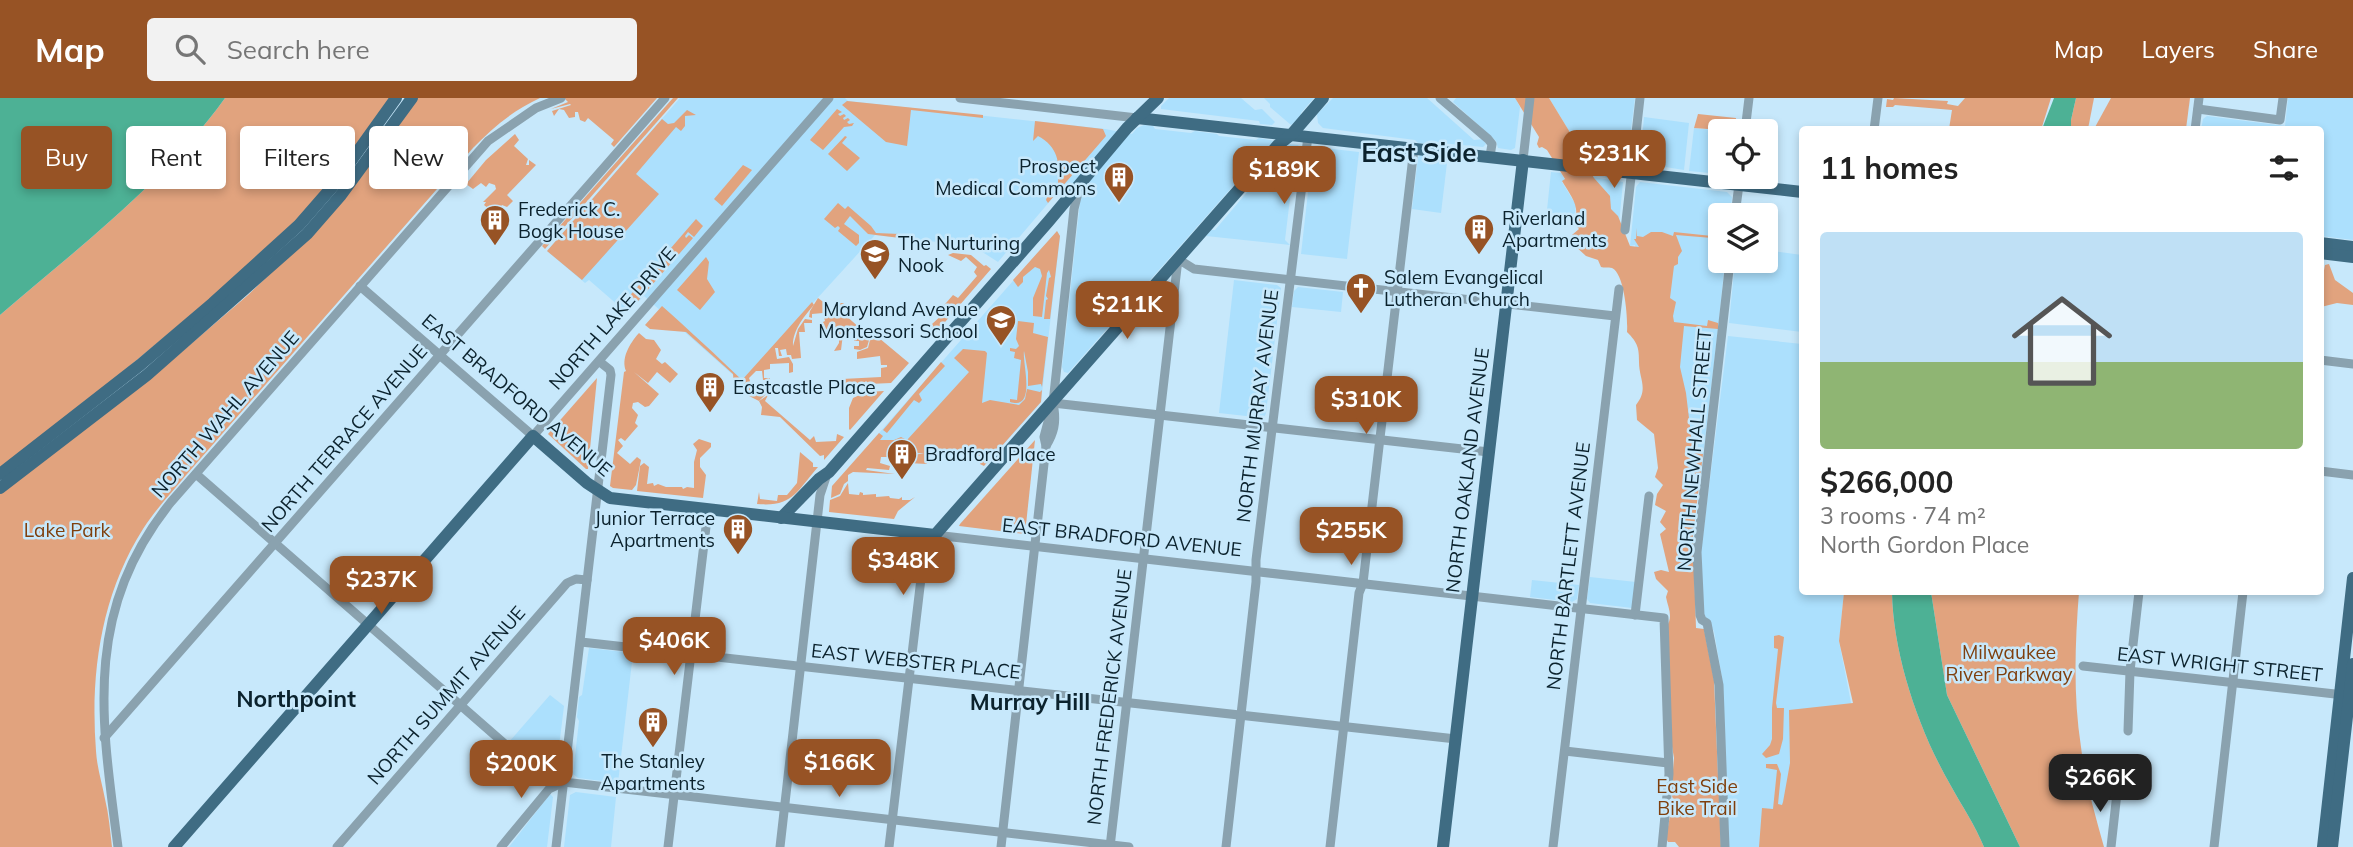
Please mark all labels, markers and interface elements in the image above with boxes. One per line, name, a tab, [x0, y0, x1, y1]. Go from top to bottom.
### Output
search box	[147, 18, 637, 81]
text: Map	[35, 29, 105, 70]
icon: search	[171, 30, 209, 68]
text: Search here	[227, 33, 370, 66]
text: Map	[2054, 34, 2103, 64]
text: Layers	[2141, 34, 2215, 64]
text: Share	[2253, 34, 2318, 64]
map controls	[1708, 119, 1778, 273]
button: locate	[1708, 119, 1778, 189]
chip: Buy	[21, 126, 112, 189]
chip: Rent	[126, 126, 226, 189]
chip: Filters	[240, 126, 355, 189]
chip: New	[369, 126, 468, 189]
pin: $231K	[1565, 130, 1663, 190]
district label: East Side	[1361, 136, 1477, 169]
text: $231K	[1579, 138, 1649, 167]
pin: $189K	[1235, 146, 1333, 206]
text: 11 homes	[1820, 149, 1959, 187]
icon: filters	[2265, 149, 2303, 187]
place label: Prospect Medical Commons	[935, 154, 1096, 200]
text: $189K	[1249, 154, 1319, 183]
building icon: Prospect Medical Commons	[1102, 160, 1136, 204]
place label: Frederick C. Bogk House	[518, 197, 624, 243]
building icon: Frederick C. Bogk House	[478, 203, 512, 247]
button: layers	[1708, 203, 1778, 273]
place label: Riverland Apartments	[1502, 206, 1607, 252]
building icon: Riverland Apartments	[1462, 212, 1496, 256]
place label: The Nurturing Nook	[898, 231, 1020, 277]
school or university icon: The Nurturing Nook	[858, 237, 892, 281]
street label: NORTH LAKE DRIVE	[543, 242, 681, 394]
place label: Salem Evangelical Lutheran Church	[1384, 265, 1543, 311]
church icon: Salem Evangelical Lutheran Church	[1344, 271, 1378, 315]
icon: home	[1999, 278, 2125, 404]
pin: $211K	[1078, 282, 1176, 341]
street label: NORTH MURRAY AVENUE	[1231, 288, 1283, 524]
text: $211K	[1092, 289, 1162, 318]
place label: Maryland Avenue Montessori School	[818, 297, 978, 343]
school or university icon: Maryland Avenue Montessori School	[984, 303, 1018, 347]
street label: EAST BRADFORD AVENUE	[417, 308, 617, 482]
street label: NORTH WAHL AVENUE	[146, 326, 304, 502]
street label: NORTH NEWHALL STREET	[1671, 327, 1717, 572]
street label: NORTH TERRACE AVENUE	[256, 339, 432, 537]
street label: NORTH OAKLAND AVENUE	[1440, 346, 1494, 594]
building icon: Eastcastle Place	[693, 370, 727, 414]
place label: Eastcastle Place	[733, 375, 876, 399]
pin: $310K	[1317, 376, 1415, 436]
text: $310K	[1331, 384, 1401, 413]
building icon: Bradford Place	[885, 437, 919, 481]
street label: NORTH BARTLETT AVENUE	[1541, 441, 1595, 691]
place label: Bradford Place	[925, 442, 1056, 466]
text: $266,000	[1820, 463, 1953, 501]
text: 3 rooms · 74 m²	[1820, 501, 1986, 530]
place label: Junior Terrace Apartments	[594, 506, 715, 552]
pin: $255K	[1302, 508, 1400, 567]
building icon: Junior Terrace Apartments	[721, 512, 755, 556]
street label: EAST BRADFORD AVENUE	[1001, 512, 1243, 562]
text: $255K	[1316, 515, 1386, 544]
park label: Lake Park	[24, 518, 111, 542]
text: North Gordon Place	[1820, 530, 2029, 559]
pin: $348K	[854, 538, 952, 597]
text: $348K	[868, 545, 938, 574]
pin: $237K	[332, 556, 430, 616]
text: $237K	[346, 564, 416, 593]
street label: NORTH FREDERICK AVENUE	[1081, 568, 1137, 826]
street label: NORTH SUMMIT AVENUE	[362, 601, 530, 789]
pin: $406K	[625, 618, 723, 677]
text: $406K	[639, 625, 709, 654]
street label: EAST WEBSTER PLACE	[810, 638, 1022, 684]
park label: Milwaukee River Parkway	[1945, 640, 2073, 686]
street label: EAST WRIGHT STREET	[2116, 641, 2324, 687]
district label: Northpoint	[236, 684, 356, 713]
district label: Murray Hill	[970, 687, 1090, 716]
building icon: The Stanley Apartments	[636, 705, 670, 749]
pin: $200K	[472, 740, 570, 800]
pin: $166K	[790, 740, 888, 799]
text: $166K	[804, 747, 874, 776]
text: $200K	[486, 748, 556, 777]
place label: The Stanley Apartments	[600, 749, 706, 795]
pin: $266K	[2051, 754, 2149, 814]
text: $266K	[2065, 762, 2135, 791]
park label: East Side Bike Trail	[1656, 774, 1738, 820]

